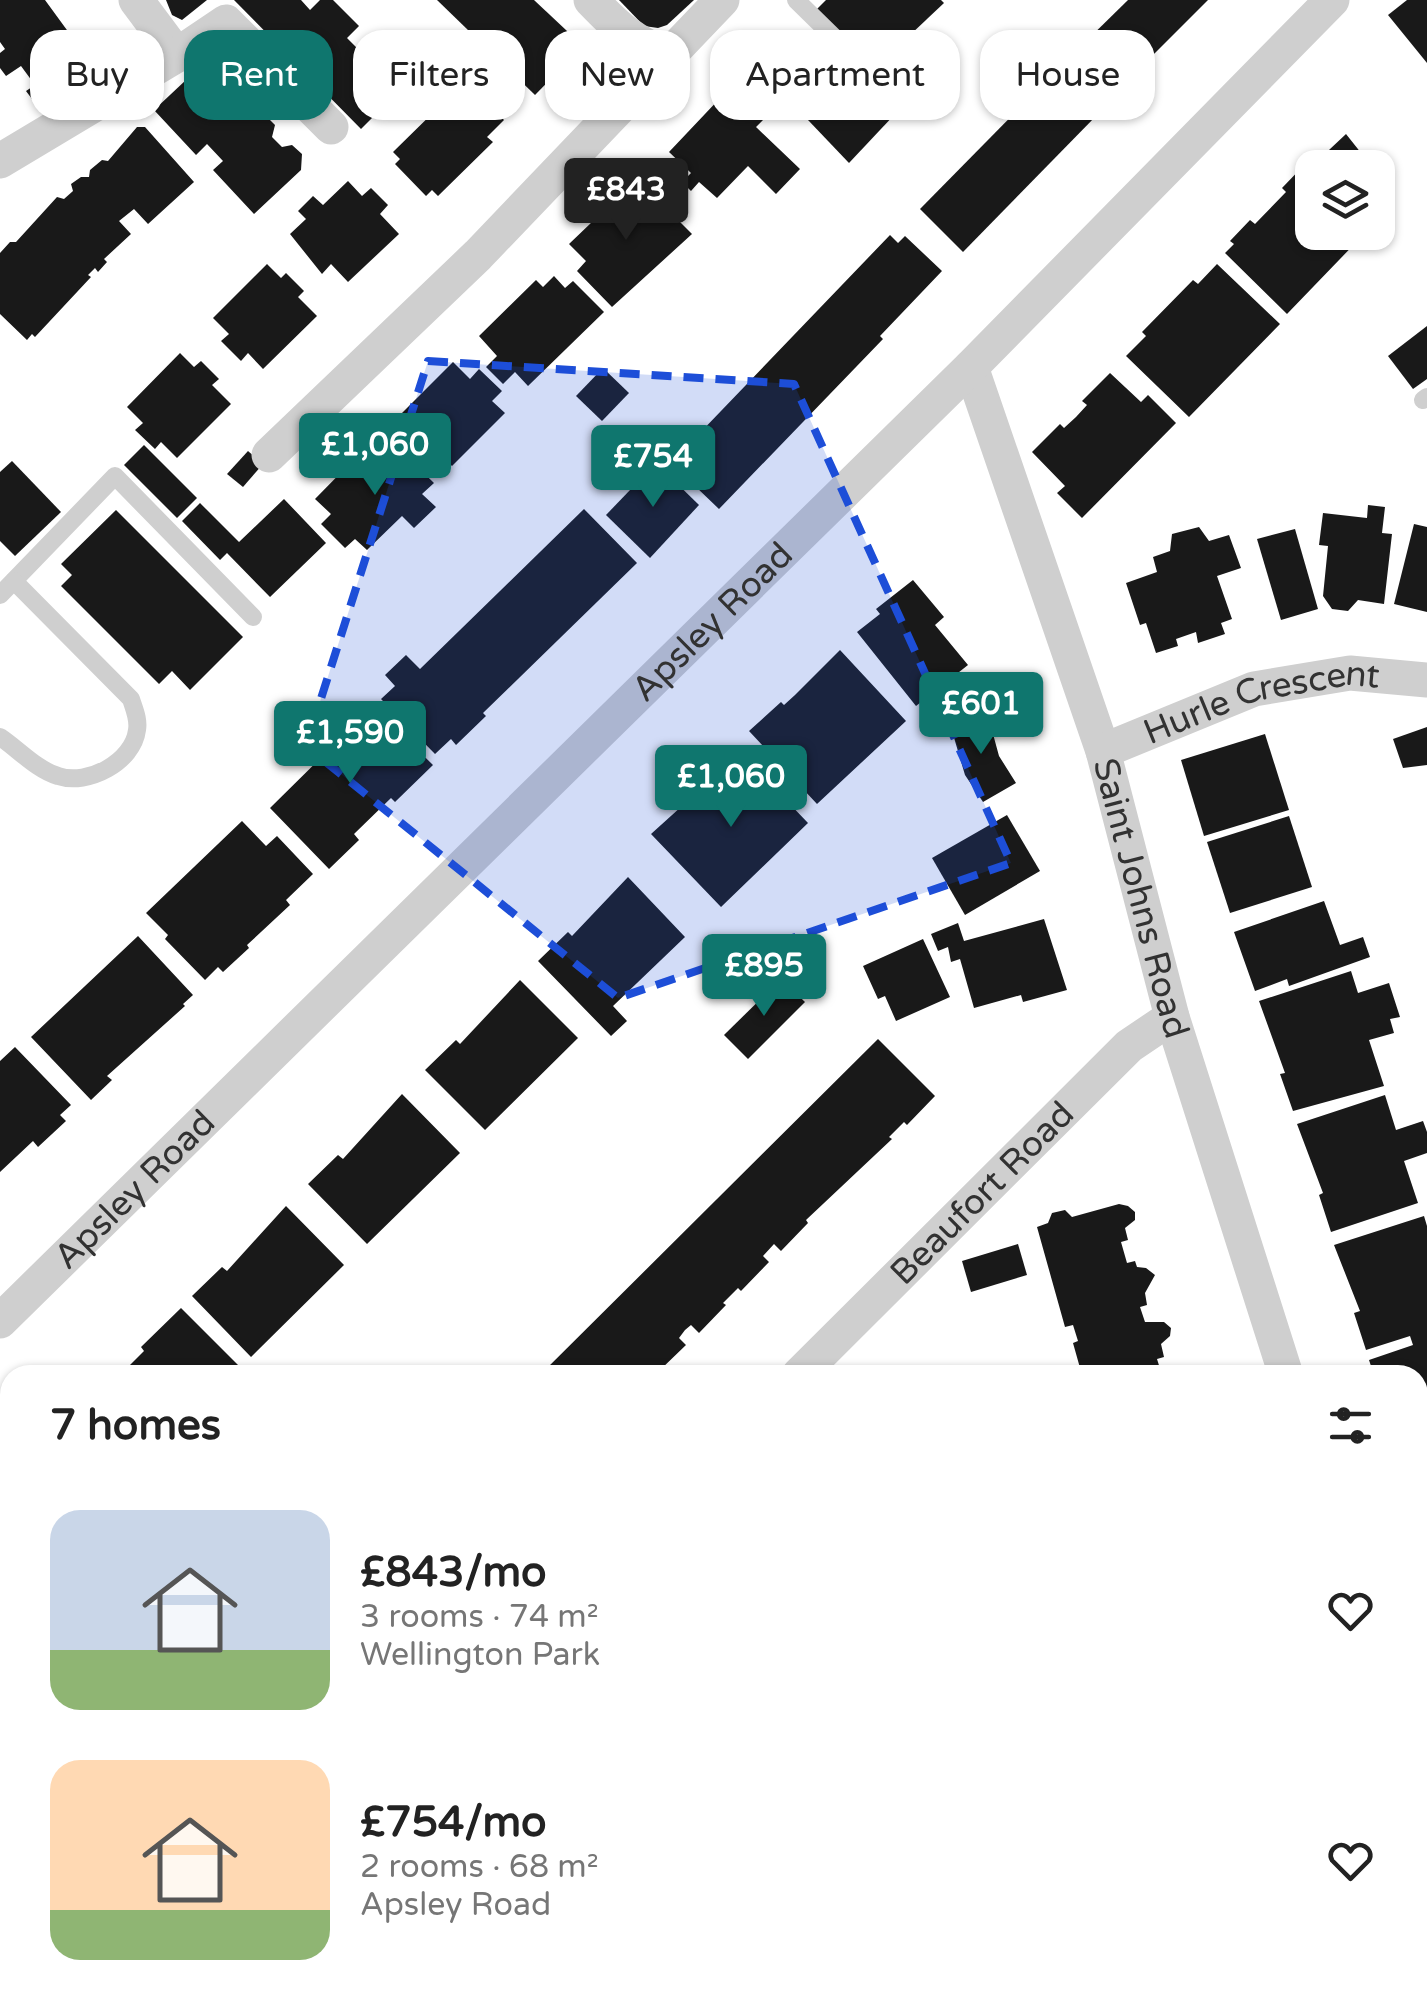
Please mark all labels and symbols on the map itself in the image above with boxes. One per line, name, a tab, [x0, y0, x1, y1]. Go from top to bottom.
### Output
pin: £843	[567, 158, 685, 243]
pin: £1,060	[294, 413, 456, 498]
pin: £754	[594, 425, 712, 510]
street label: Apsley Road	[623, 534, 802, 711]
street label: Hurle Crescent	[1138, 653, 1381, 754]
pin: £601	[922, 672, 1040, 757]
pin: £1,590	[269, 701, 431, 786]
pin: £1,060	[650, 745, 812, 830]
street label: Saint Johns Road	[1084, 754, 1197, 1044]
pin: £895	[705, 934, 823, 1019]
street label: Beaufort Road	[882, 1093, 1083, 1294]
street label: Apsley Road	[46, 1102, 224, 1278]

